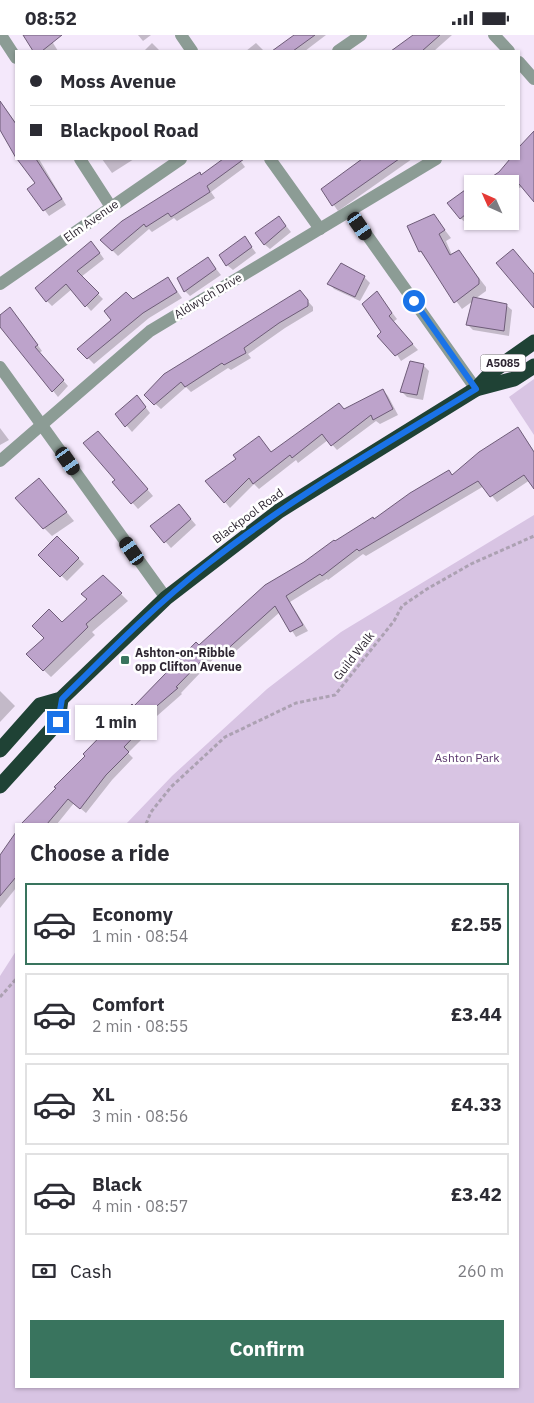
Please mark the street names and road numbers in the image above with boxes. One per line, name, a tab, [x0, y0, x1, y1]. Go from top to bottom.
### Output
street label: Elm Avenue	[60, 196, 121, 245]
street label: Aldwych Drive	[171, 269, 245, 322]
road number: A5085	[480, 354, 526, 371]
street label: Blackpool Road	[209, 485, 286, 546]
street label: Guild Walk	[330, 628, 378, 683]

